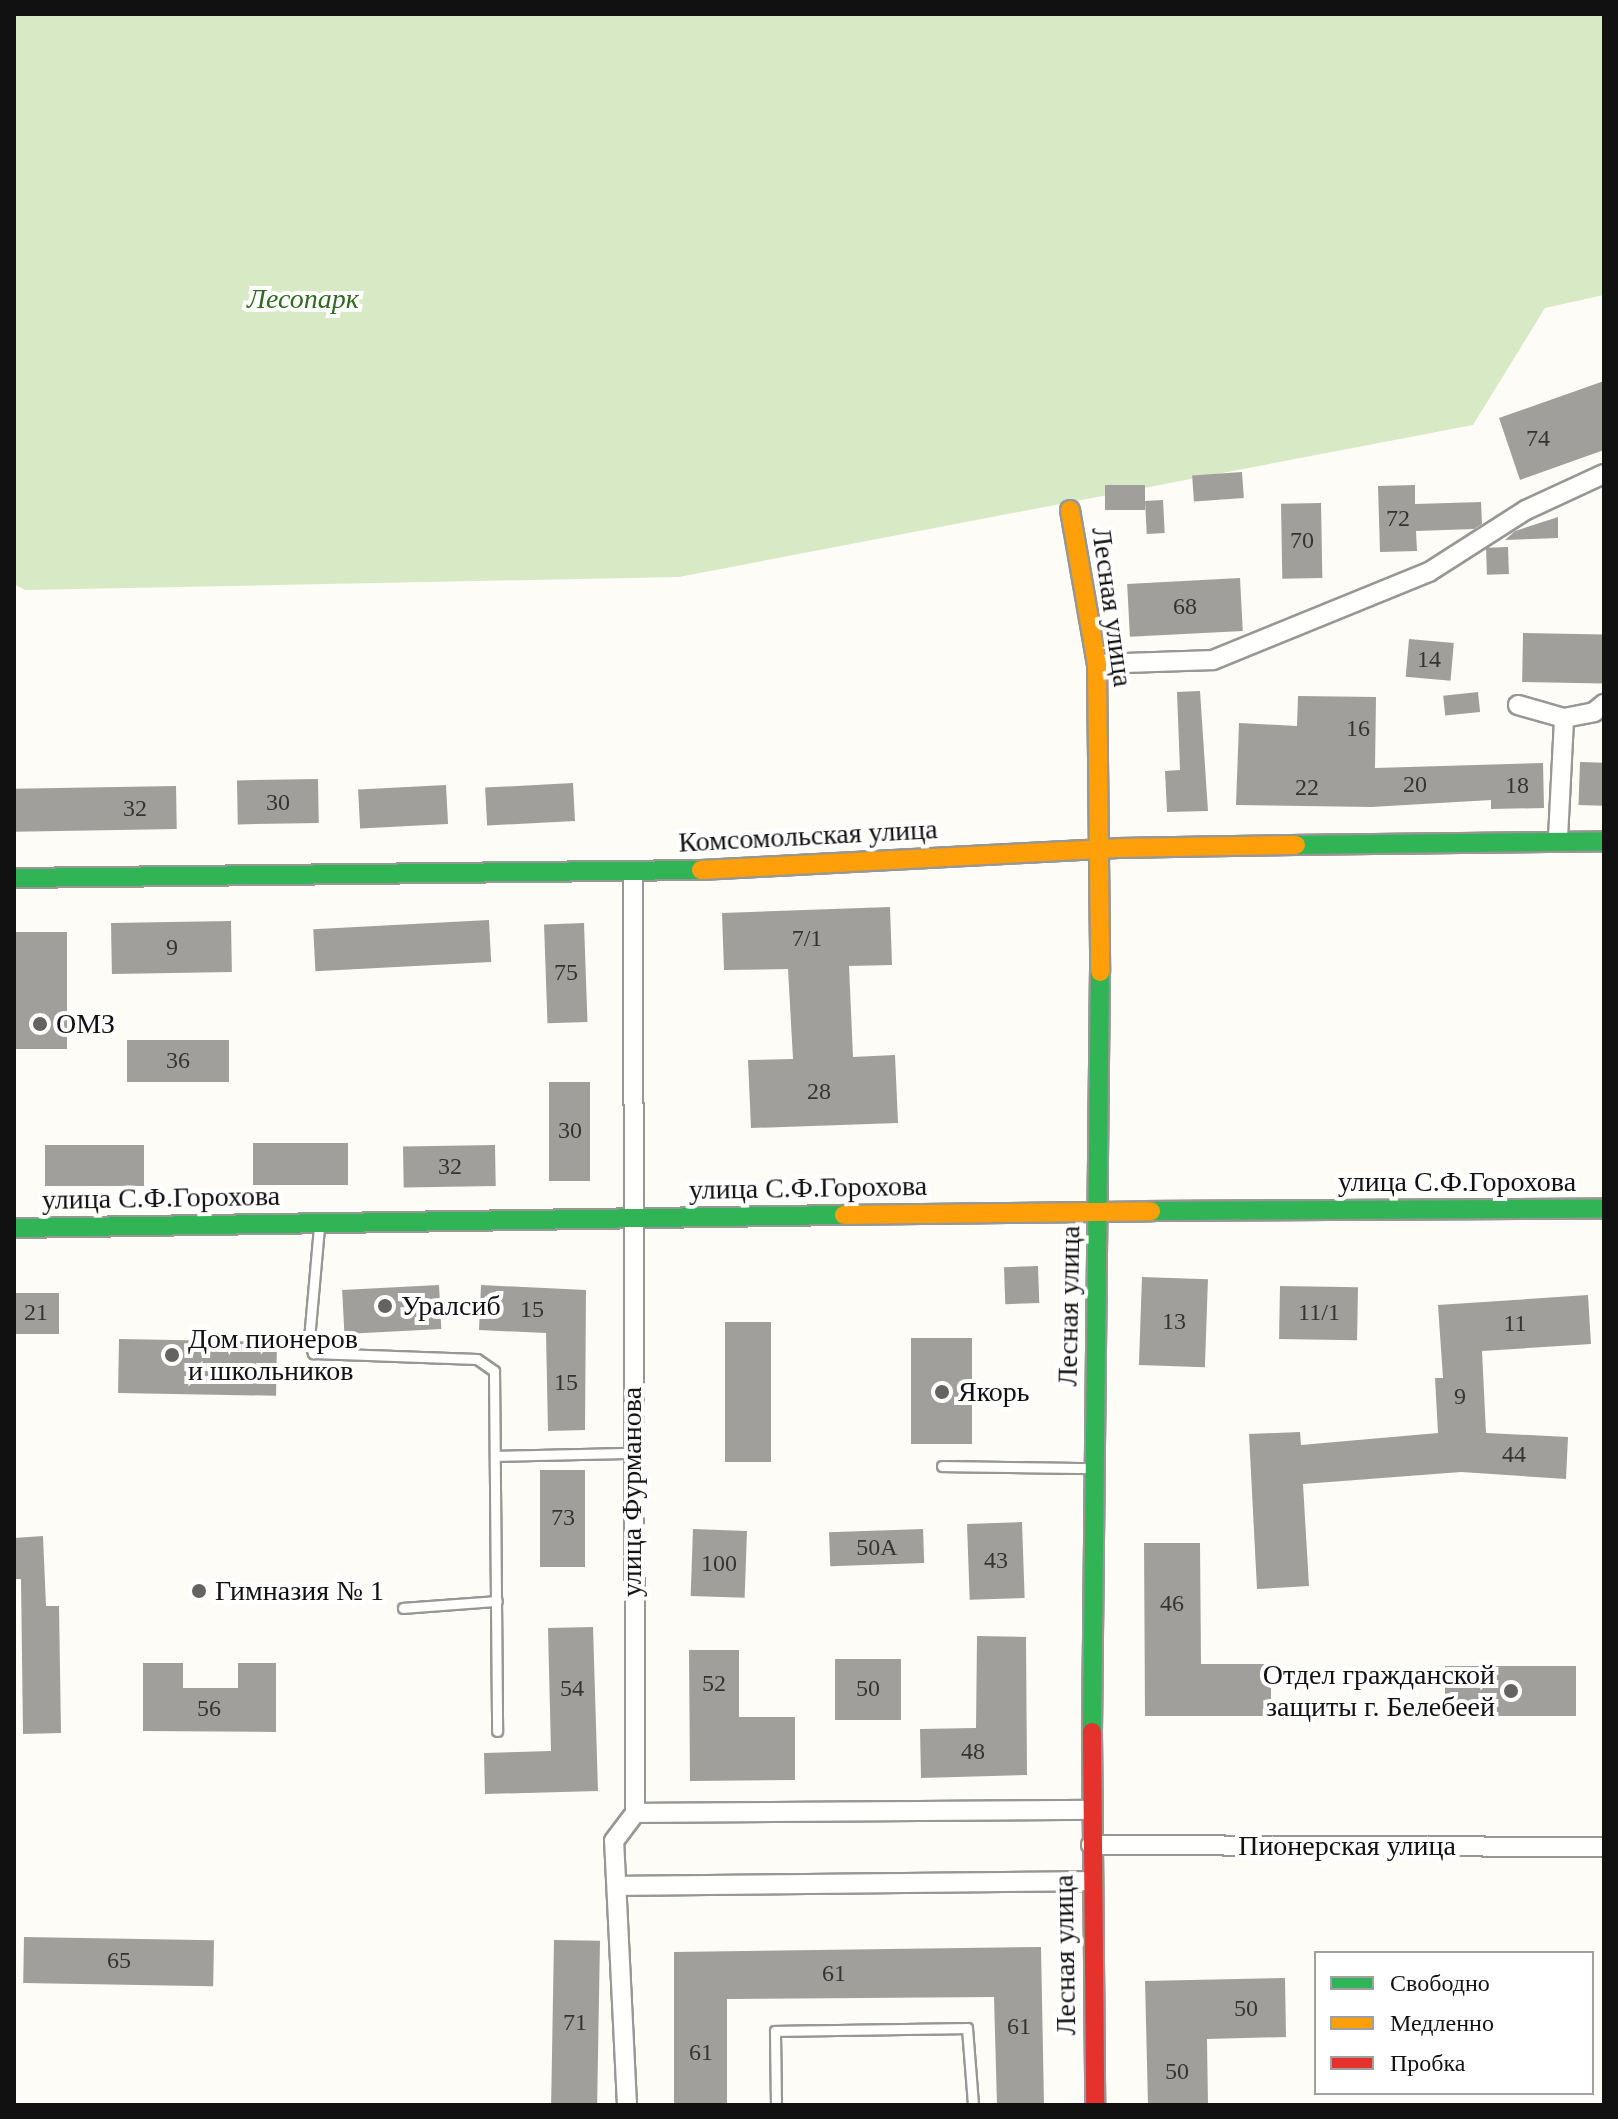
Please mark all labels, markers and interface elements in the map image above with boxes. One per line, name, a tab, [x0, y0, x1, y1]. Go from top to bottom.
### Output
park label: Лесопарк	[247, 282, 359, 316]
house number: 74	[1526, 425, 1550, 453]
house number: 72	[1386, 505, 1410, 533]
street label: Лесная улица	[1084, 525, 1140, 689]
house number: 70	[1290, 527, 1314, 555]
house number: 68	[1173, 593, 1197, 621]
house number: 14	[1417, 646, 1441, 674]
house number: 16	[1346, 715, 1370, 743]
house number: 20	[1403, 771, 1427, 799]
house number: 18	[1505, 772, 1529, 800]
house number: 22	[1295, 774, 1319, 802]
house number: 30	[266, 789, 290, 817]
house number: 32	[123, 795, 147, 823]
street label: Комсомольская улица	[678, 812, 938, 860]
house number: 7/1	[792, 925, 822, 953]
house number: 9	[166, 934, 178, 962]
house number: 75	[554, 959, 578, 987]
place label: ОМЗ	[56, 1007, 115, 1041]
marker: ОМЗ	[31, 1015, 49, 1033]
house number: 36	[166, 1047, 190, 1075]
house number: 28	[807, 1078, 831, 1106]
house number: 30	[558, 1117, 582, 1145]
house number: 32	[438, 1153, 462, 1181]
street label: улица С.Ф.Горохова	[1338, 1165, 1576, 1199]
street label: улица С.Ф.Горохова	[689, 1169, 927, 1207]
street label: улица С.Ф.Горохова	[42, 1179, 280, 1217]
street label: Лесная улица	[1051, 1225, 1087, 1387]
place label: Уралсиб	[401, 1289, 501, 1323]
house number: 15	[520, 1296, 544, 1324]
marker: Уралсиб	[376, 1297, 394, 1315]
house number: 21	[24, 1299, 48, 1327]
house number: 11/1	[1298, 1299, 1340, 1327]
house number: 13	[1162, 1308, 1186, 1336]
house number: 11	[1503, 1310, 1527, 1338]
place label: Дом пионеров и школьников	[188, 1322, 358, 1388]
marker: Дом пионеров и школьников	[163, 1346, 181, 1364]
house number: 15	[554, 1369, 578, 1397]
place label: Якорь	[958, 1375, 1030, 1409]
marker: Якорь	[933, 1383, 951, 1401]
house number: 9	[1454, 1383, 1466, 1411]
street label: улица Фурманова	[615, 1387, 649, 1597]
house number: 44	[1502, 1441, 1526, 1469]
house number: 73	[551, 1504, 575, 1532]
house number: 50А	[856, 1534, 898, 1562]
house number: 43	[984, 1547, 1008, 1575]
house number: 100	[701, 1550, 737, 1578]
place label: Гимназия № 1	[215, 1574, 384, 1608]
marker: Гимназия № 1	[190, 1582, 208, 1600]
house number: 46	[1160, 1590, 1184, 1618]
place label: Отдел гражданской защиты г. Белебеей	[1263, 1658, 1495, 1724]
house number: 52	[702, 1670, 726, 1698]
house number: 54	[560, 1675, 584, 1703]
house number: 50	[856, 1675, 880, 1703]
marker: Отдел гражданской защиты г. Белебеей	[1502, 1682, 1520, 1700]
house number: 56	[197, 1695, 221, 1723]
house number: 48	[961, 1738, 985, 1766]
street label: Пионерская улица	[1238, 1829, 1456, 1863]
street label: Лесная улица	[1047, 1874, 1083, 2036]
house number: 65	[107, 1947, 131, 1975]
legend	[1314, 1951, 1594, 2095]
house number: 61	[822, 1960, 846, 1988]
text: Свободно	[1390, 1970, 1490, 1996]
house number: 50	[1234, 1995, 1258, 2023]
house number: 71	[563, 2009, 587, 2037]
text: Медленно	[1390, 2010, 1494, 2036]
house number: 61	[1007, 2013, 1031, 2041]
house number: 61	[689, 2039, 713, 2067]
text: Пробка	[1390, 2050, 1466, 2076]
house number: 50	[1165, 2058, 1189, 2086]

